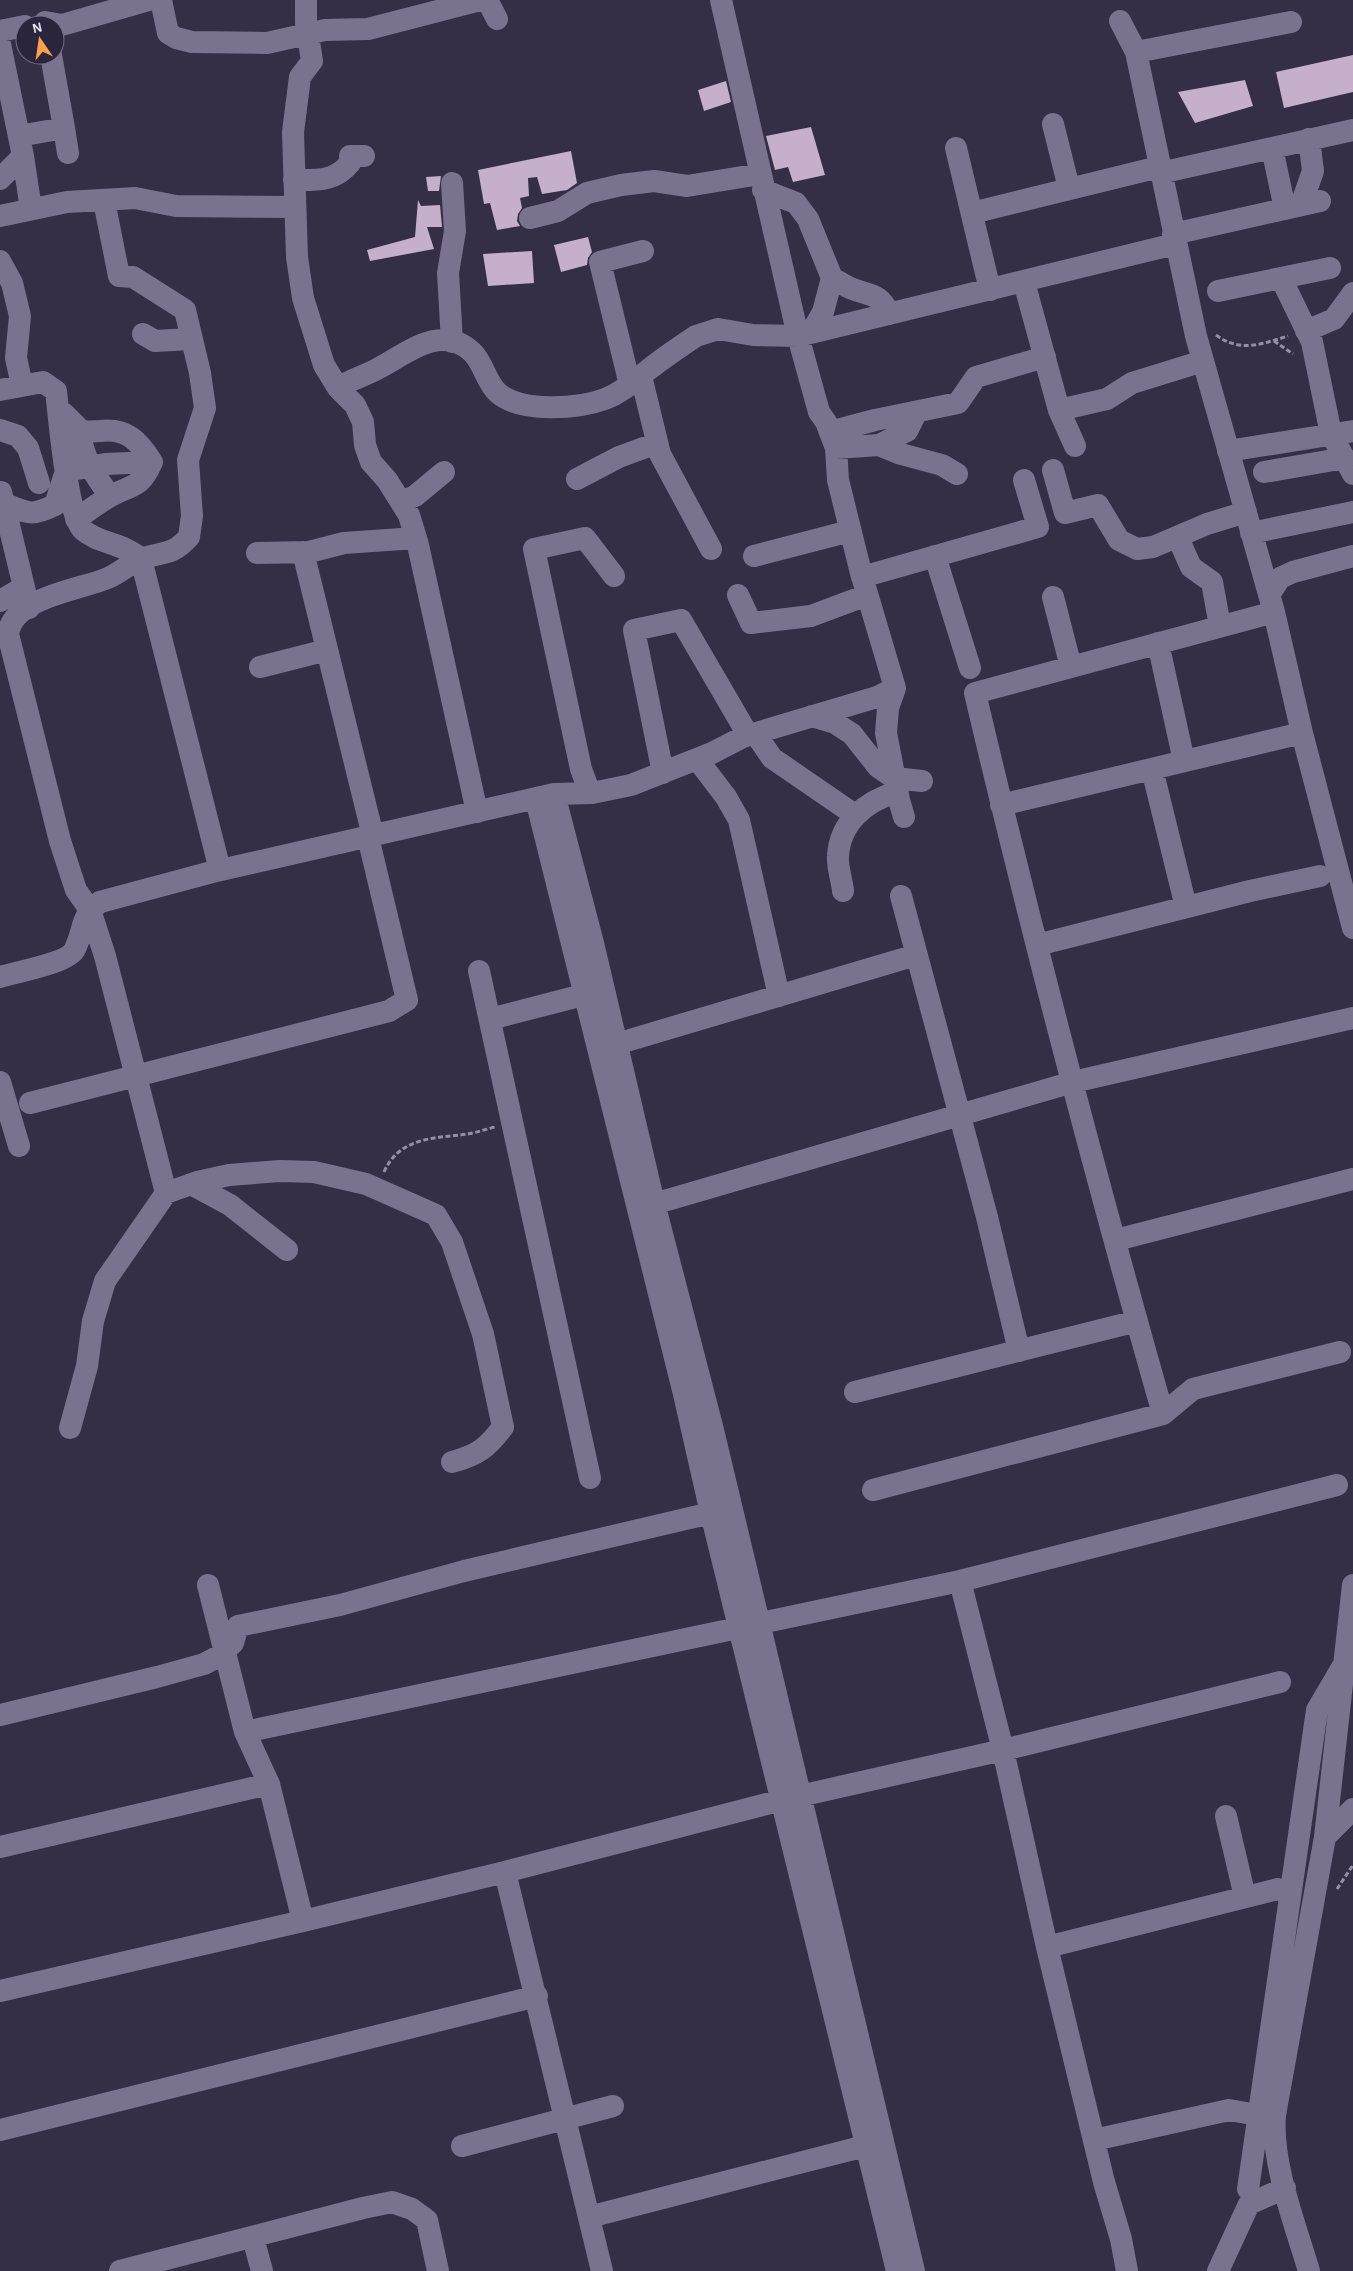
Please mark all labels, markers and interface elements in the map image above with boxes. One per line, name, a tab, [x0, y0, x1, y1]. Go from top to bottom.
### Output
north arrow	[15, 15, 65, 65]
text: N	[31, 20, 44, 36]

